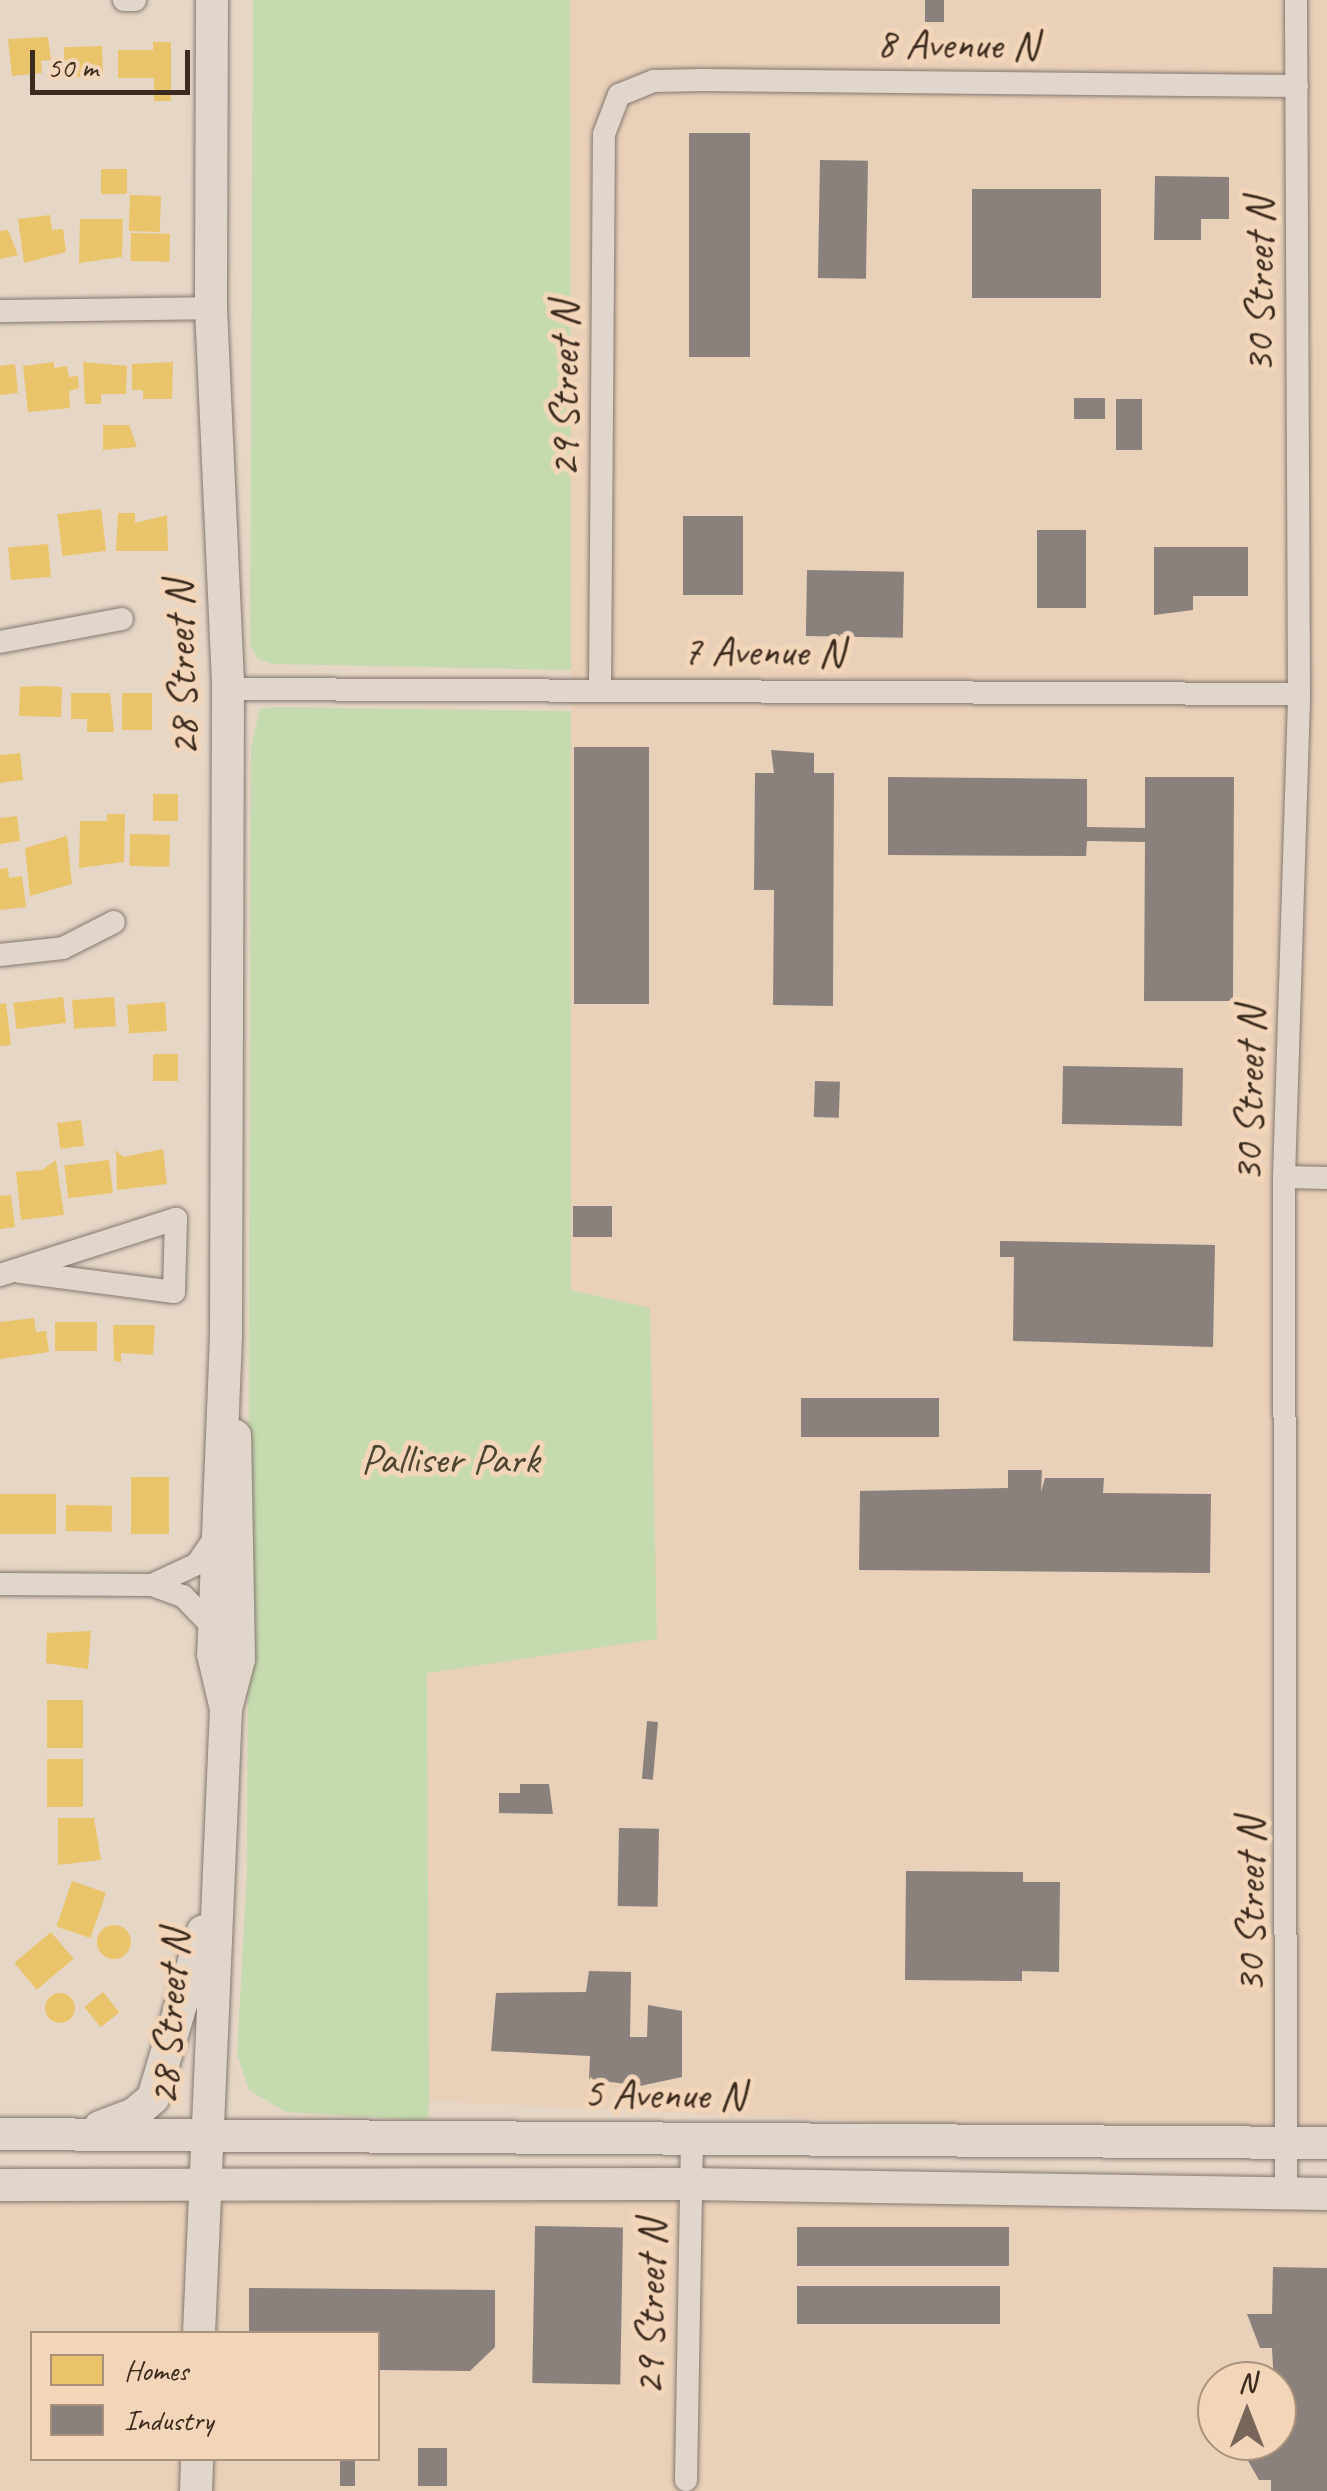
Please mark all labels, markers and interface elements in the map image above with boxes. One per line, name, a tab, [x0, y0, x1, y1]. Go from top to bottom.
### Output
street label: 8 Avenue N	[876, 18, 1038, 72]
scale bar	[35, 30, 195, 92]
text: 50 m	[47, 48, 98, 86]
street label: 30 Street N	[1235, 199, 1285, 373]
street label: 29 Street N	[540, 303, 590, 477]
street label: 28 Street N	[154, 581, 210, 757]
street label: 7 Avenue N	[682, 625, 844, 679]
street label: 30 Street N	[1223, 1007, 1277, 1183]
park label: Palliser Park	[361, 1435, 539, 1485]
street label: 30 Street N	[1226, 1819, 1276, 1993]
street label: 28 Street N	[139, 1929, 201, 2107]
street label: 5 Avenue N	[583, 2068, 745, 2122]
street label: 29 Street N	[624, 2220, 678, 2396]
legend	[30, 2331, 380, 2461]
text: Homes	[124, 2351, 188, 2389]
north arrow	[1197, 2361, 1297, 2461]
text: N	[1238, 2365, 1256, 2400]
text: Industry	[124, 2401, 213, 2439]

